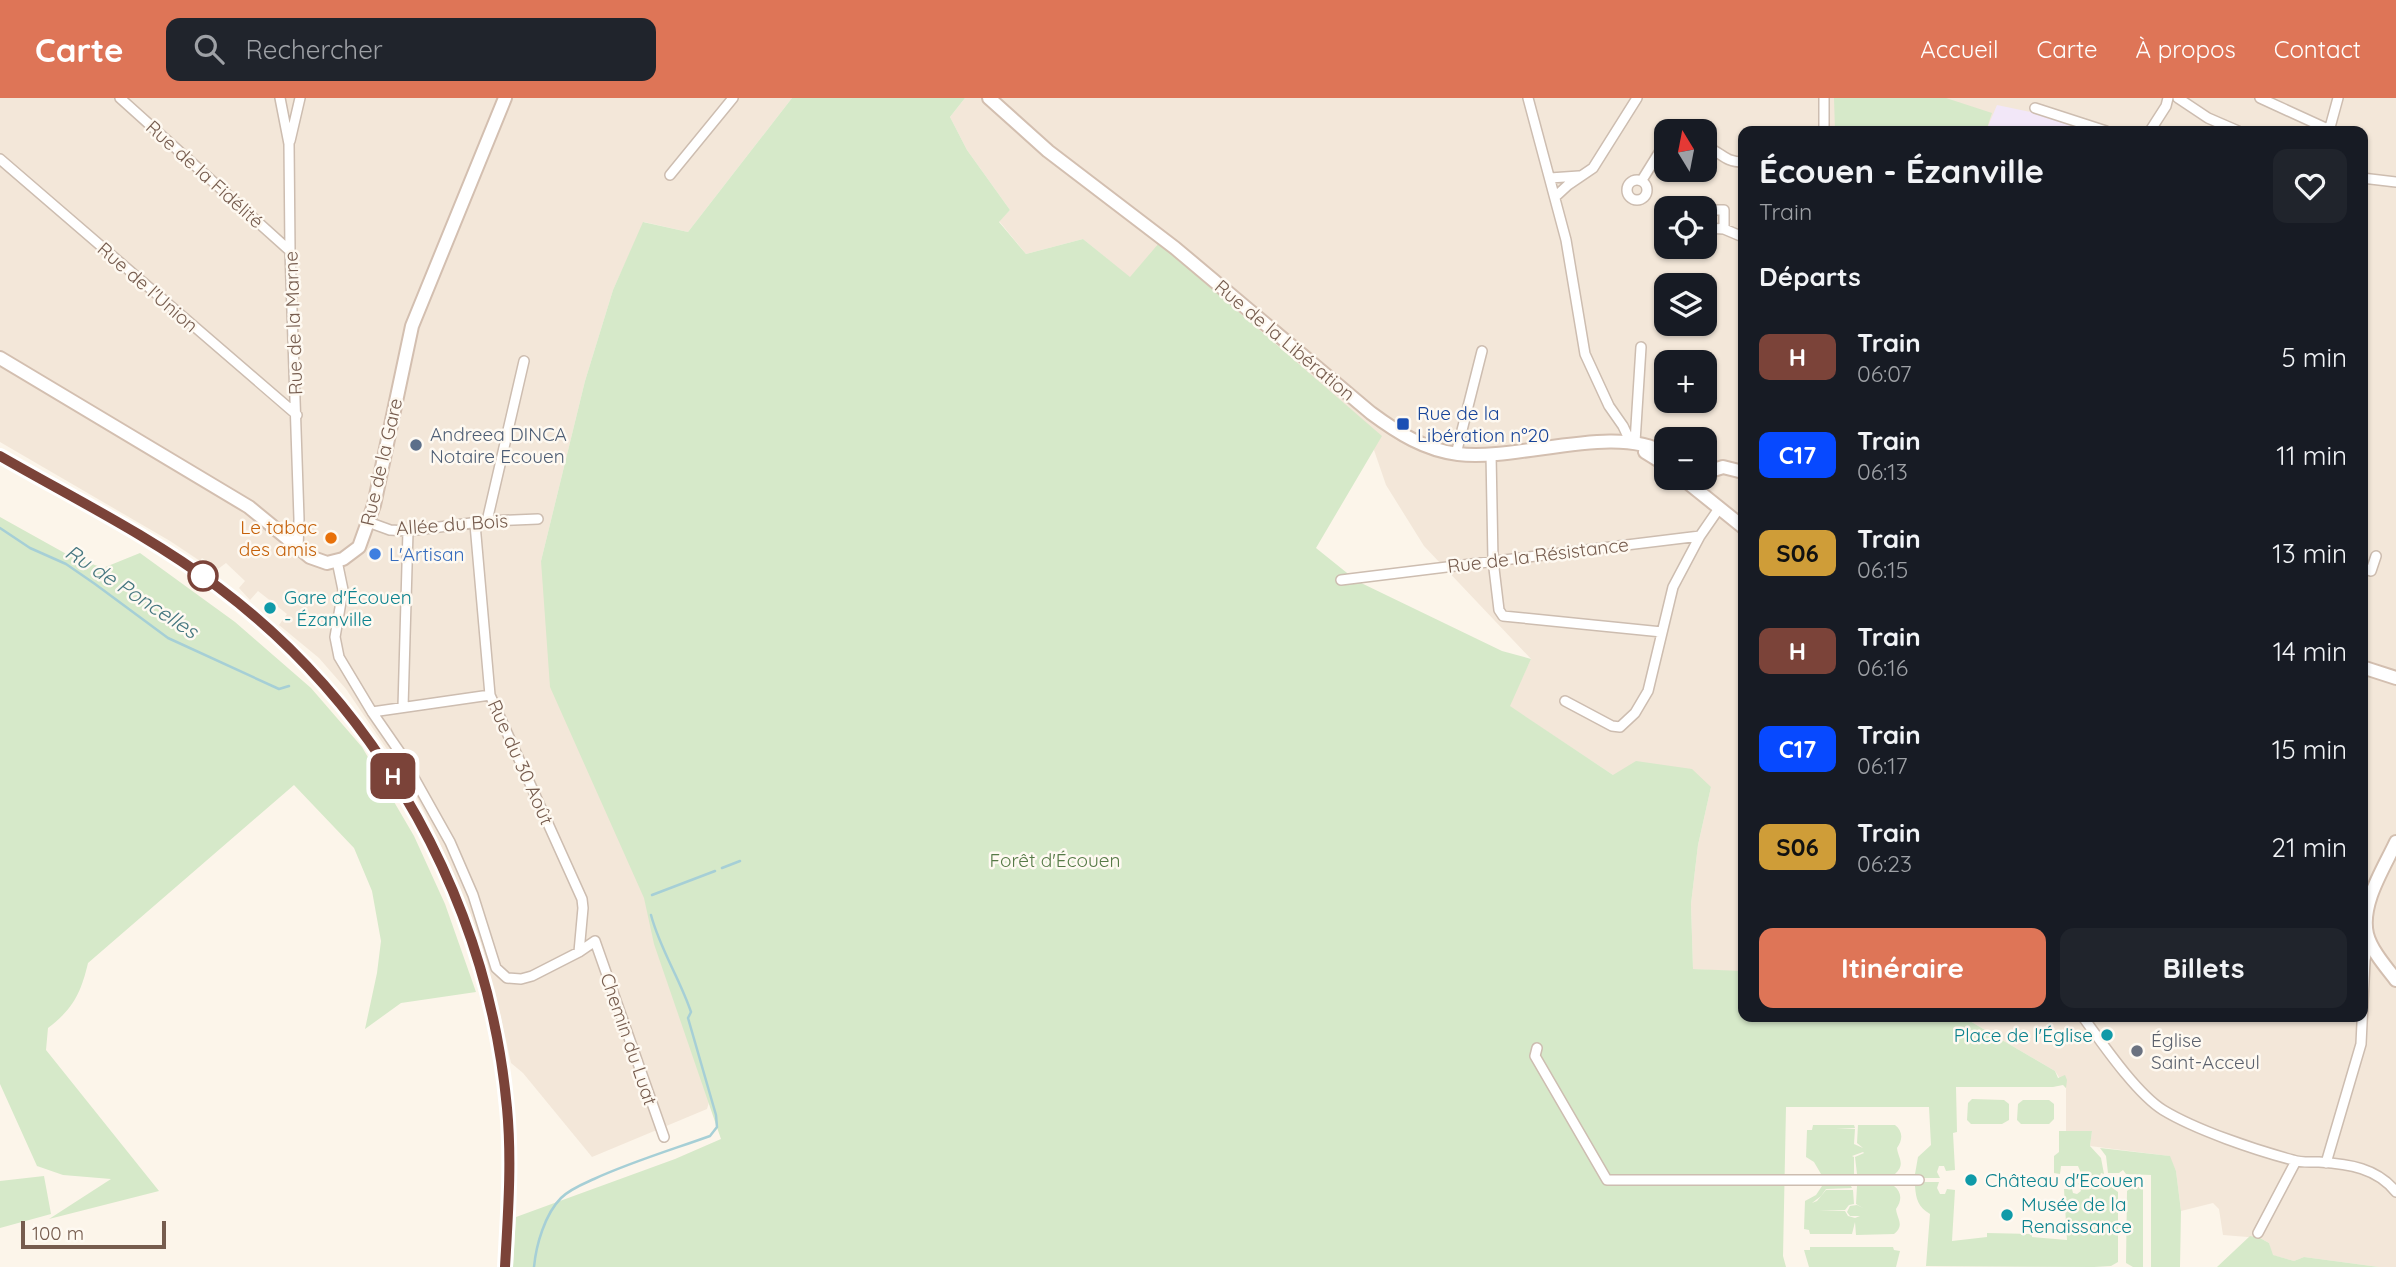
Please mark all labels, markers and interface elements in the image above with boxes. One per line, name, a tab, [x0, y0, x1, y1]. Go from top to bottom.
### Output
search box	[166, 18, 656, 81]
text: Carte	[35, 29, 124, 70]
icon: search	[190, 30, 228, 68]
text: Rechercher	[246, 33, 383, 66]
text: Accueil	[1920, 34, 1999, 64]
text: Carte	[2037, 34, 2098, 64]
text: À propos	[2136, 34, 2236, 64]
text: Contact	[2274, 34, 2361, 64]
street label: Rue de la Fidélité	[141, 115, 269, 233]
north arrow	[1654, 119, 1717, 182]
map controls	[1654, 119, 1717, 490]
button: heart	[2273, 149, 2347, 223]
text: Écouen - Ézanville	[1759, 150, 2044, 191]
button: locate	[1654, 196, 1717, 259]
text: Train	[1759, 197, 1812, 226]
street label: Rue de l'Union	[93, 237, 203, 337]
street label: Rue de la Marne	[278, 251, 308, 395]
text: Départs	[1759, 260, 1861, 293]
button: layers	[1654, 273, 1717, 336]
street label: Rue de la Libération	[1210, 274, 1360, 406]
text: Train	[1857, 326, 1921, 359]
text: 5 min	[2281, 341, 2347, 374]
text: H	[1789, 342, 1806, 372]
button: +	[1654, 350, 1717, 413]
text: 06:07	[1857, 359, 1912, 388]
street label: Rue de la Gare	[355, 396, 407, 528]
place label: Rue de la Libération n°20	[1417, 401, 1549, 447]
marker: Rue de la Libération n°20	[1395, 416, 1411, 432]
place label: Andreea DINCA Notaire Ecouen	[430, 422, 567, 468]
text: Train	[1857, 424, 1921, 457]
button: −	[1654, 427, 1717, 490]
marker: Andreea DINCA Notaire Ecouen	[408, 437, 424, 453]
text: 11 min	[2276, 439, 2347, 472]
text: C17	[1779, 440, 1816, 470]
text: 06:13	[1857, 457, 1908, 486]
street label: Allée du Bois	[395, 508, 509, 540]
place label: Le tabac des amis	[239, 515, 317, 561]
text: Train	[1857, 522, 1921, 555]
marker: Le tabac des amis	[323, 530, 339, 546]
street label: Rue de la Résistance	[1446, 532, 1630, 578]
text: 13 min	[2272, 537, 2347, 570]
water label: Ru de Poncelles	[61, 538, 204, 644]
text: S06	[1776, 538, 1819, 568]
place label: L'Artisan	[389, 542, 464, 566]
marker: L'Artisan	[367, 546, 383, 562]
text: 06:15	[1857, 555, 1908, 584]
unlabelled marker	[188, 561, 218, 591]
place label: Gare d'Écouen - Ézanville	[284, 585, 412, 631]
marker: Gare d'Écouen - Ézanville	[262, 600, 278, 616]
text: Train	[1857, 620, 1921, 653]
text: 14 min	[2273, 635, 2347, 668]
text: H	[1789, 636, 1806, 666]
text: 06:16	[1857, 653, 1908, 682]
street label: Rue du 30 Août	[483, 696, 559, 828]
text: Train	[1857, 718, 1921, 751]
text: 15 min	[2272, 733, 2347, 766]
text: C17	[1779, 734, 1816, 764]
text: 06:17	[1857, 751, 1908, 780]
line badge: H	[370, 753, 416, 799]
text: H	[384, 761, 402, 791]
text: Train	[1857, 816, 1921, 849]
text: 21 min	[2272, 831, 2347, 864]
text: S06	[1776, 832, 1819, 862]
park label: Forêt d'Écouen	[989, 848, 1121, 872]
text: 06:23	[1857, 849, 1912, 878]
button: Itinéraire	[1759, 928, 2046, 1008]
button: Billets	[2060, 928, 2347, 1008]
street label: Chemin du Luat	[595, 970, 663, 1108]
place label: Place de l'Église	[1954, 1023, 2093, 1047]
marker: Place de l'Église	[2099, 1027, 2115, 1043]
place label: Église Saint-Acceul	[2151, 1028, 2260, 1074]
marker: Église Saint-Acceul	[2129, 1043, 2145, 1059]
place label: Château d'Ecouen	[1985, 1168, 2144, 1192]
marker: Château d'Ecouen	[1963, 1172, 1979, 1188]
place label: Musée de la Renaissance	[2021, 1192, 2132, 1238]
marker: Musée de la Renaissance	[1999, 1207, 2015, 1223]
scale bar	[21, 1218, 166, 1250]
text: 100 m	[32, 1221, 84, 1245]

